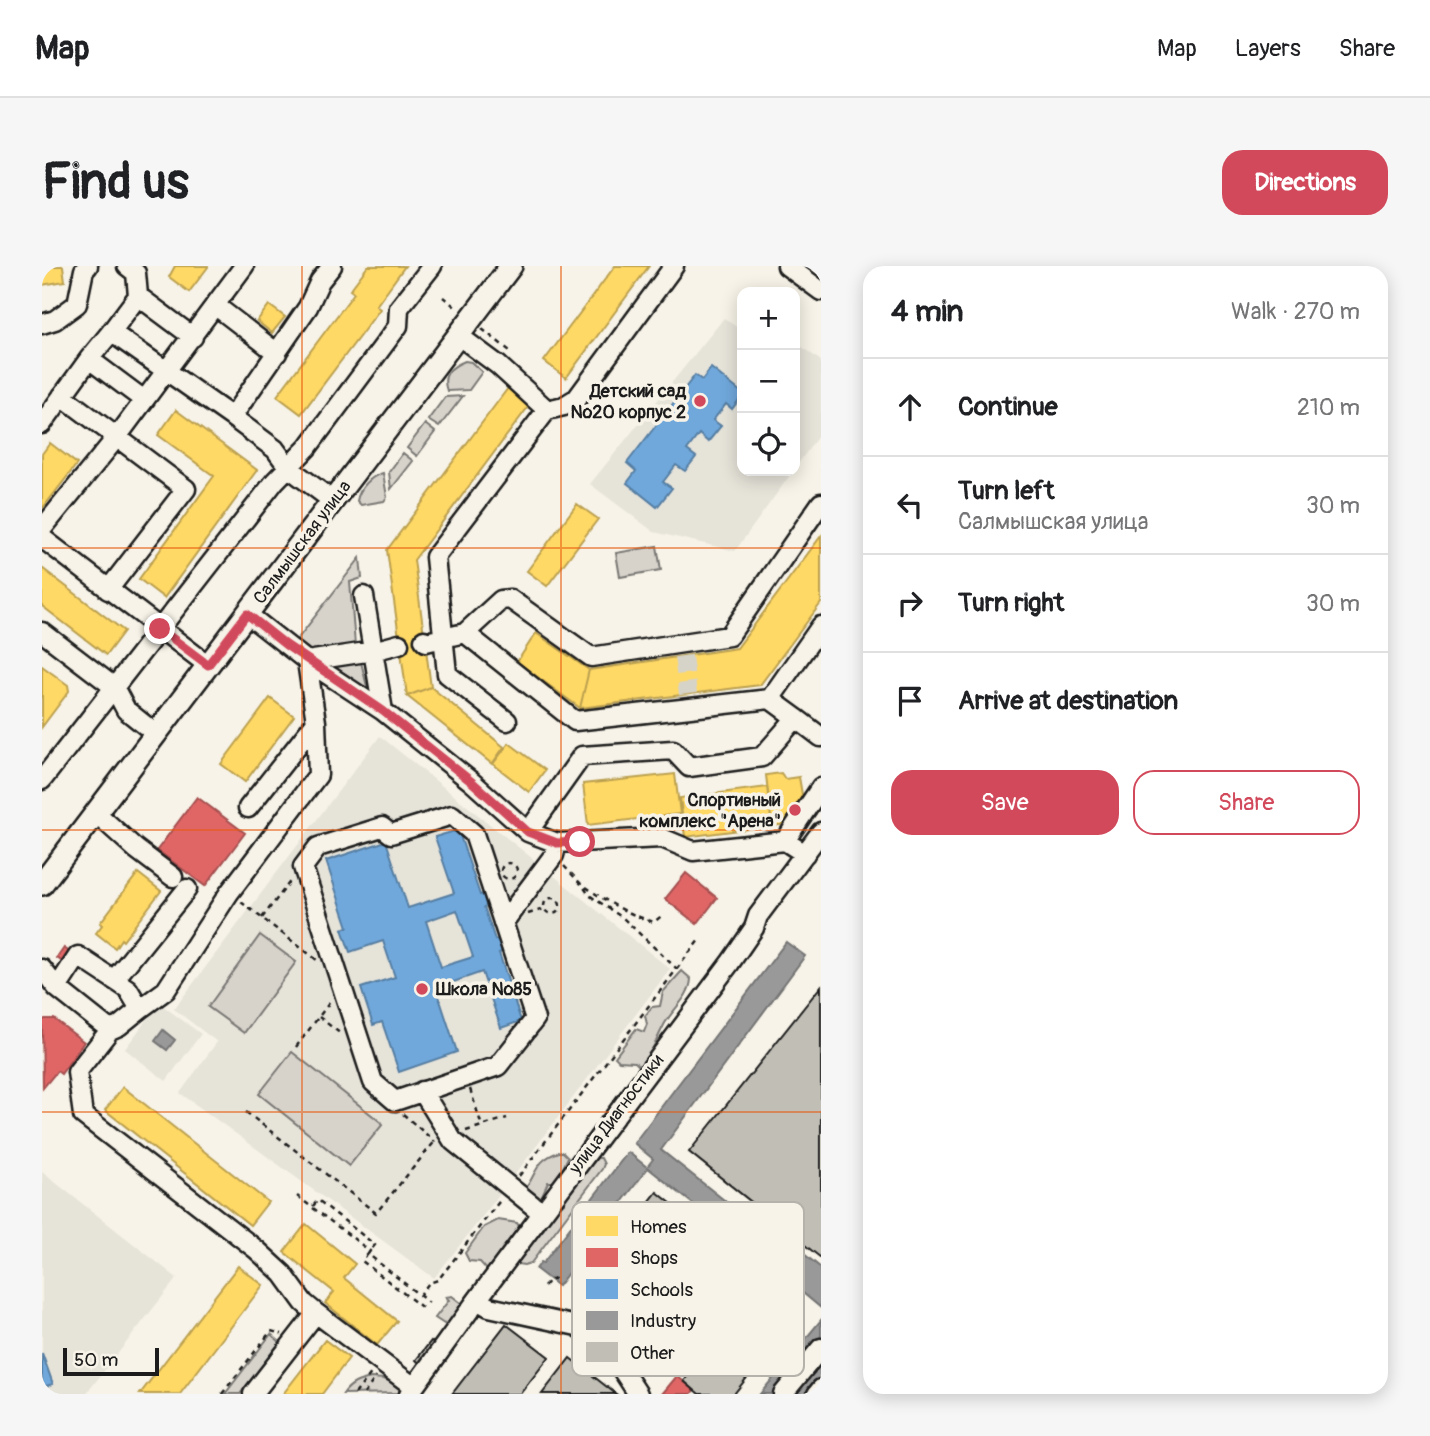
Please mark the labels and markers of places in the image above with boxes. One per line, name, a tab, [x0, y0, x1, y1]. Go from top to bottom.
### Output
place label: Детский сад №20 корпус 2	[570, 380, 686, 424]
marker: Детский сад №20 корпус 2	[692, 393, 708, 409]
place label: Спортивный комплекс "Арена"	[639, 789, 781, 833]
marker: Спортивный комплекс "Арена"	[787, 802, 803, 818]
place label: Школа №85	[435, 978, 532, 1001]
marker: Школа №85	[414, 981, 430, 997]

